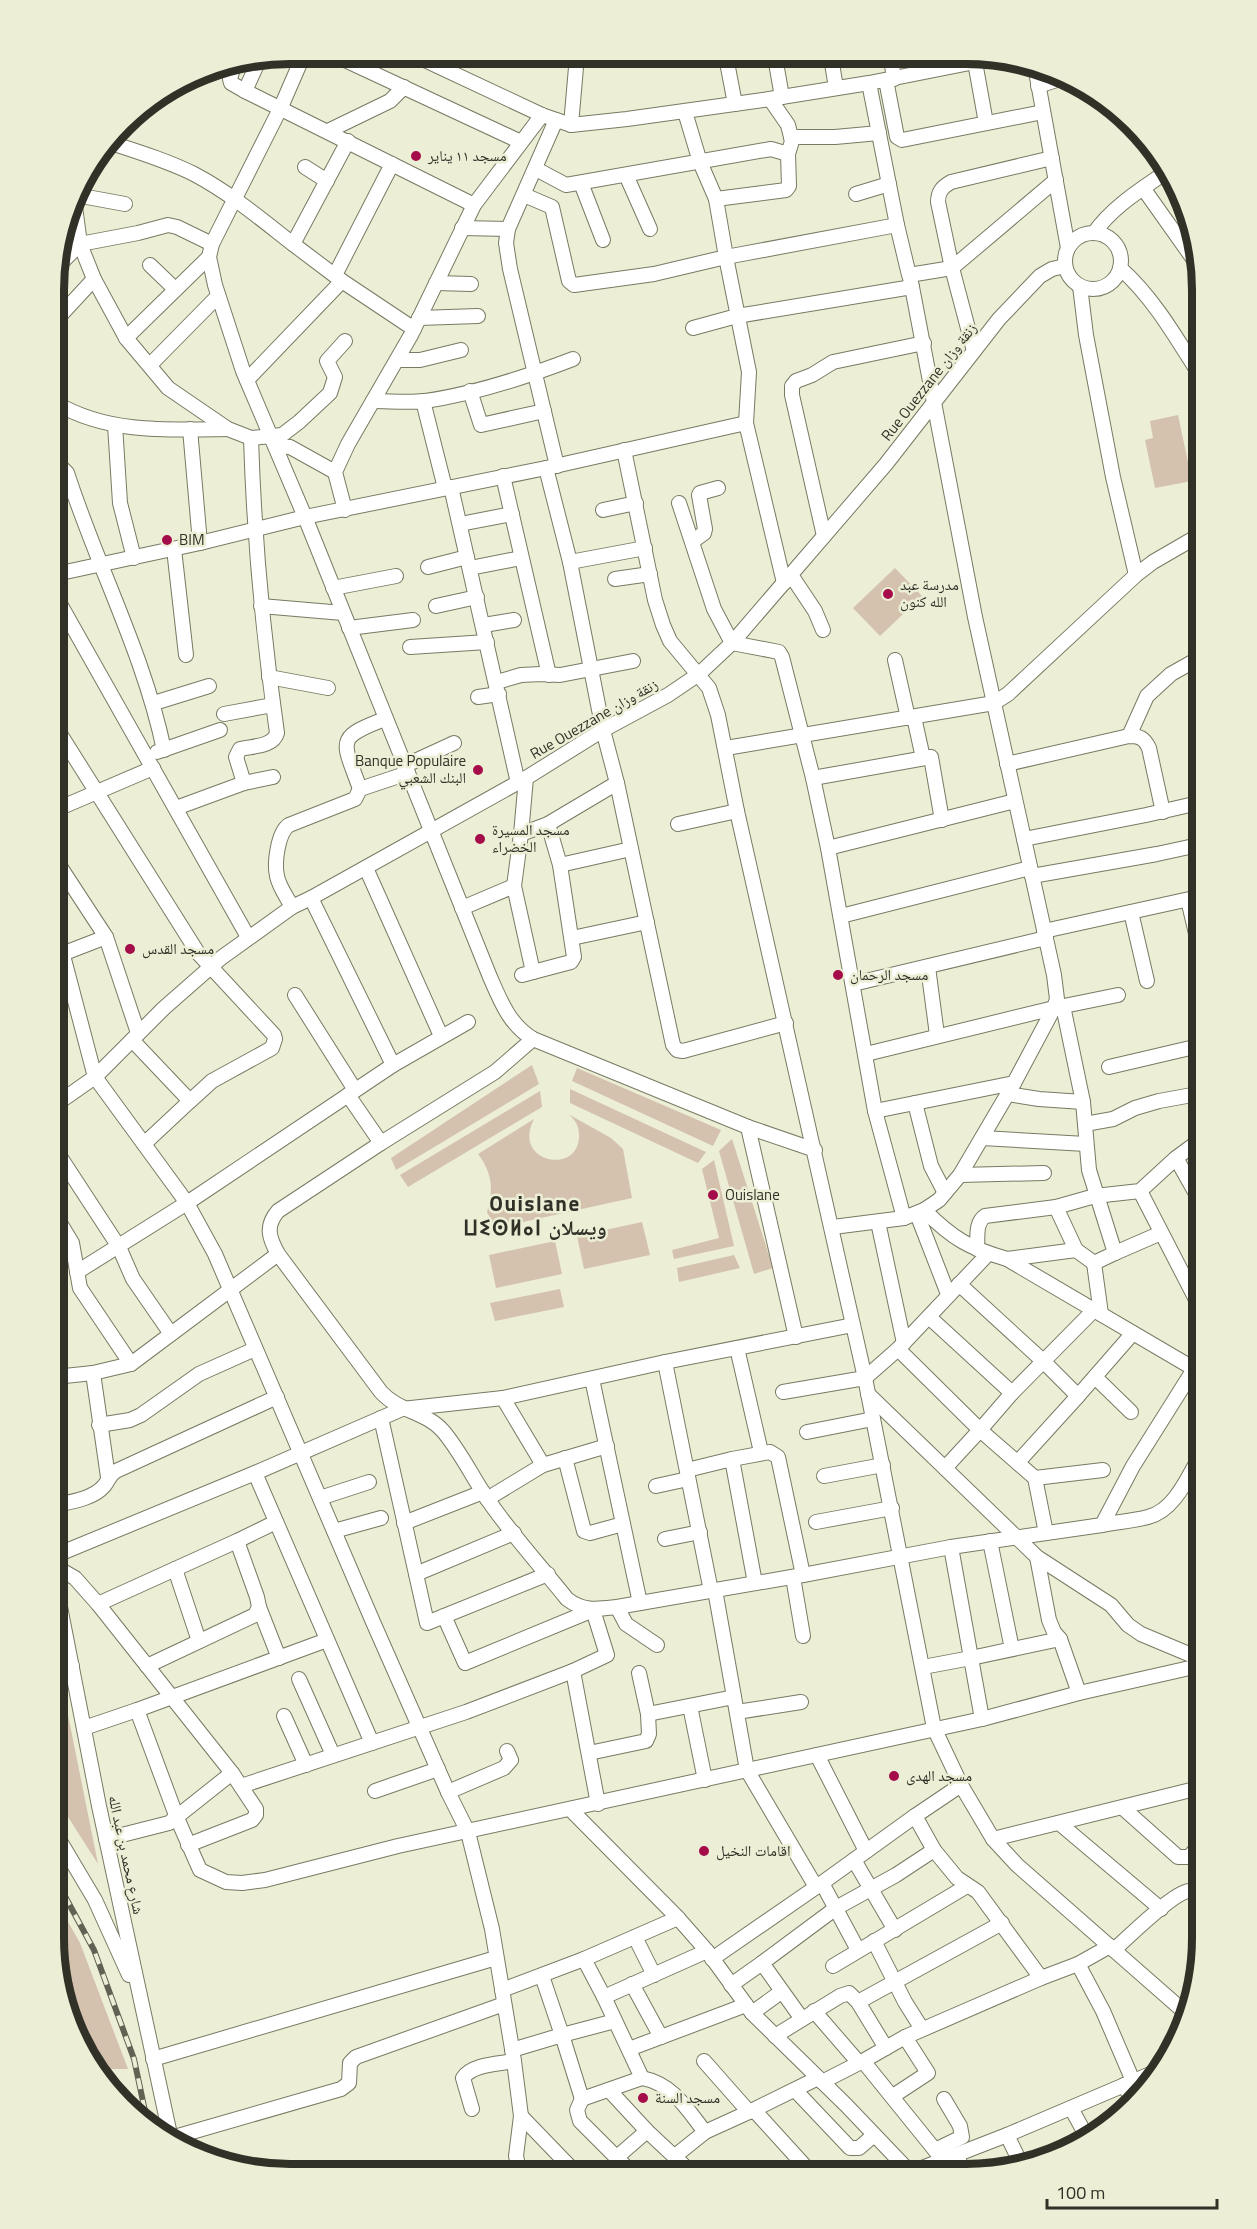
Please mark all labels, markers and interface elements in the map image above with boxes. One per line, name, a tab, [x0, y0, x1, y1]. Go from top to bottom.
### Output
place label: مسجد ١١ يناير	[427, 144, 507, 167]
marker: مسجد ١١ يناير	[409, 149, 423, 163]
street label: Rue Ouezzane زنقة وزان	[875, 317, 982, 446]
place label: BIM	[179, 528, 205, 551]
marker: BIM	[160, 533, 174, 547]
place label: مدرسة عبد الله كنون	[900, 573, 959, 613]
marker: مدرسة عبد الله كنون	[881, 587, 895, 601]
street label: Rue Ouezzane زنقة وزان	[525, 672, 662, 765]
place label: Banque Populaire البنك الشعبي	[355, 749, 466, 790]
marker: Banque Populaire البنك الشعبي	[471, 763, 485, 777]
place label: مسجد المسيرة الخضراء	[492, 818, 570, 858]
marker: مسجد المسيرة الخضراء	[473, 832, 487, 846]
place label: مسجد القدس	[142, 937, 214, 960]
marker: مسجد القدس	[123, 942, 137, 956]
place label: مسجد الرحمان	[850, 963, 928, 986]
marker: مسجد الرحمان	[831, 968, 845, 982]
place label: Ouislane	[725, 1183, 780, 1206]
district label: Ouislane ⵡⵉⵙⵍⴰⵏ ويسلان	[463, 1187, 607, 1243]
marker: Ouislane	[706, 1188, 720, 1202]
place label: مسجد الهدى	[906, 1764, 972, 1787]
marker: مسجد الهدى	[887, 1769, 901, 1783]
street label: شارع محمد بن عبد الله	[103, 1793, 150, 1917]
place label: اقامات النخيل	[716, 1839, 791, 1862]
marker: اقامات النخيل	[697, 1844, 711, 1858]
place label: مسجد السنة	[655, 2086, 720, 2109]
marker: مسجد السنة	[636, 2091, 650, 2105]
scale bar	[1047, 2172, 1216, 2210]
text: 100 m	[1056, 2179, 1105, 2206]

